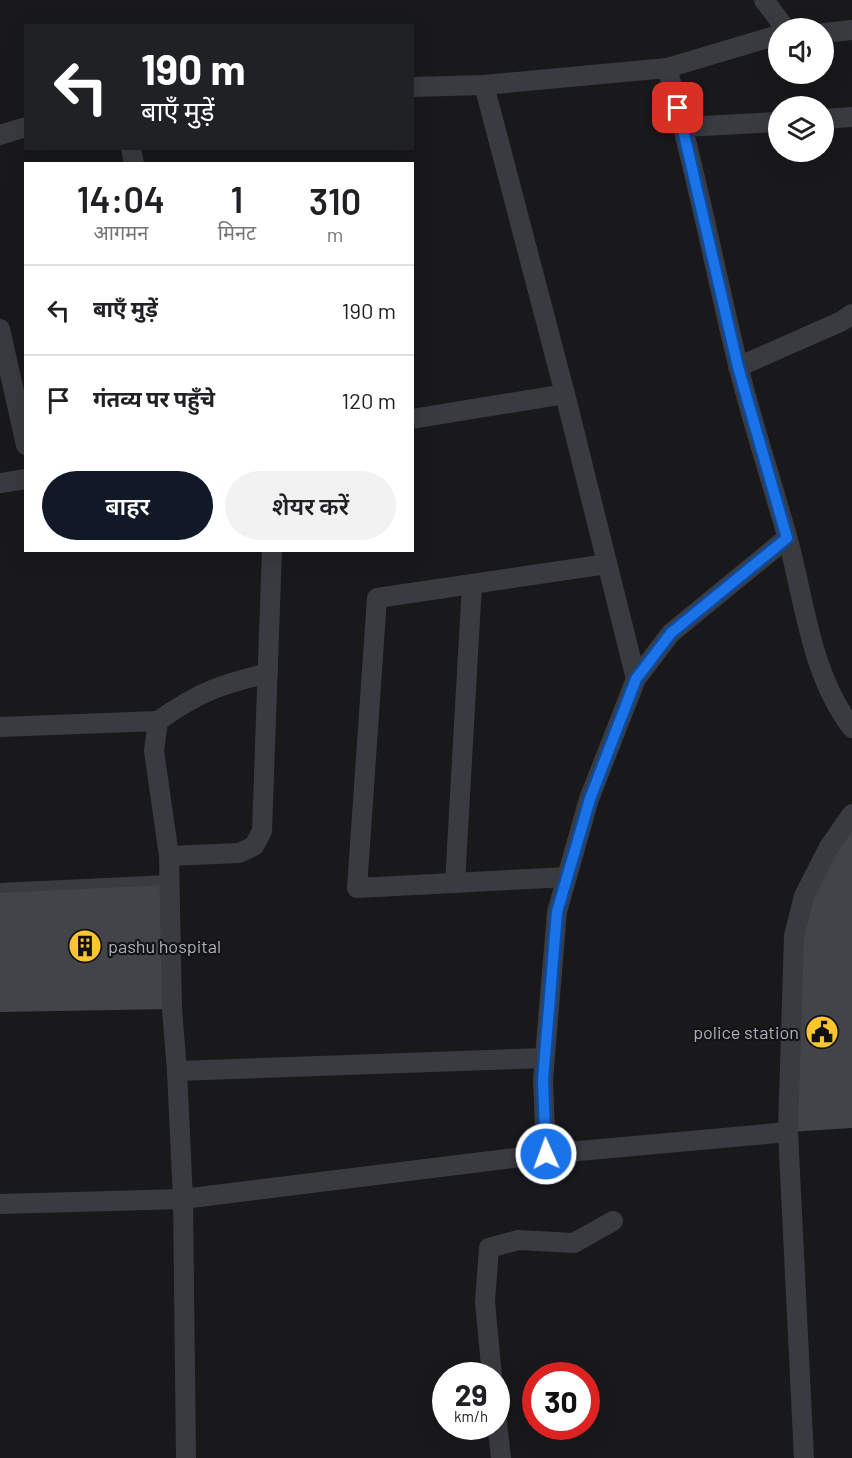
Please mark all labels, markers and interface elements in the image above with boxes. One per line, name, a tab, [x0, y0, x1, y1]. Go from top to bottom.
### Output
map controls	[768, 18, 834, 162]
button: sound	[768, 18, 834, 84]
text: 190 m	[141, 43, 246, 93]
icon: left	[42, 48, 120, 126]
pin	[652, 82, 703, 133]
icon: arrive	[661, 91, 694, 124]
text: बाएँ मुड़ें	[141, 94, 214, 126]
button: layers	[768, 96, 834, 162]
text: 14:04	[77, 177, 165, 220]
text: 1	[231, 177, 243, 220]
text: 310	[309, 179, 361, 222]
text: आगमन	[94, 220, 148, 244]
text: मिनट	[218, 220, 256, 244]
text: m	[327, 222, 343, 246]
icon: left	[42, 294, 75, 327]
text: बाएँ मुड़ें	[93, 295, 158, 321]
text: 190 m	[342, 297, 396, 323]
icon: arrive	[42, 384, 75, 417]
text: गंतव्य पर पहुँचे	[93, 385, 215, 411]
text: 120 m	[341, 387, 396, 413]
button: बाहर	[42, 471, 213, 540]
button: शेयर करें	[225, 471, 396, 540]
building icon: pashu hospital	[67, 928, 103, 964]
place label: pashu hospital	[108, 935, 221, 957]
public building icon: police station	[804, 1014, 840, 1050]
place label: police station	[693, 1021, 799, 1043]
position arrow	[514, 1122, 578, 1186]
speed limit sign: 30	[522, 1362, 600, 1440]
text: 29	[455, 1376, 487, 1412]
text: km/h	[454, 1407, 488, 1425]

